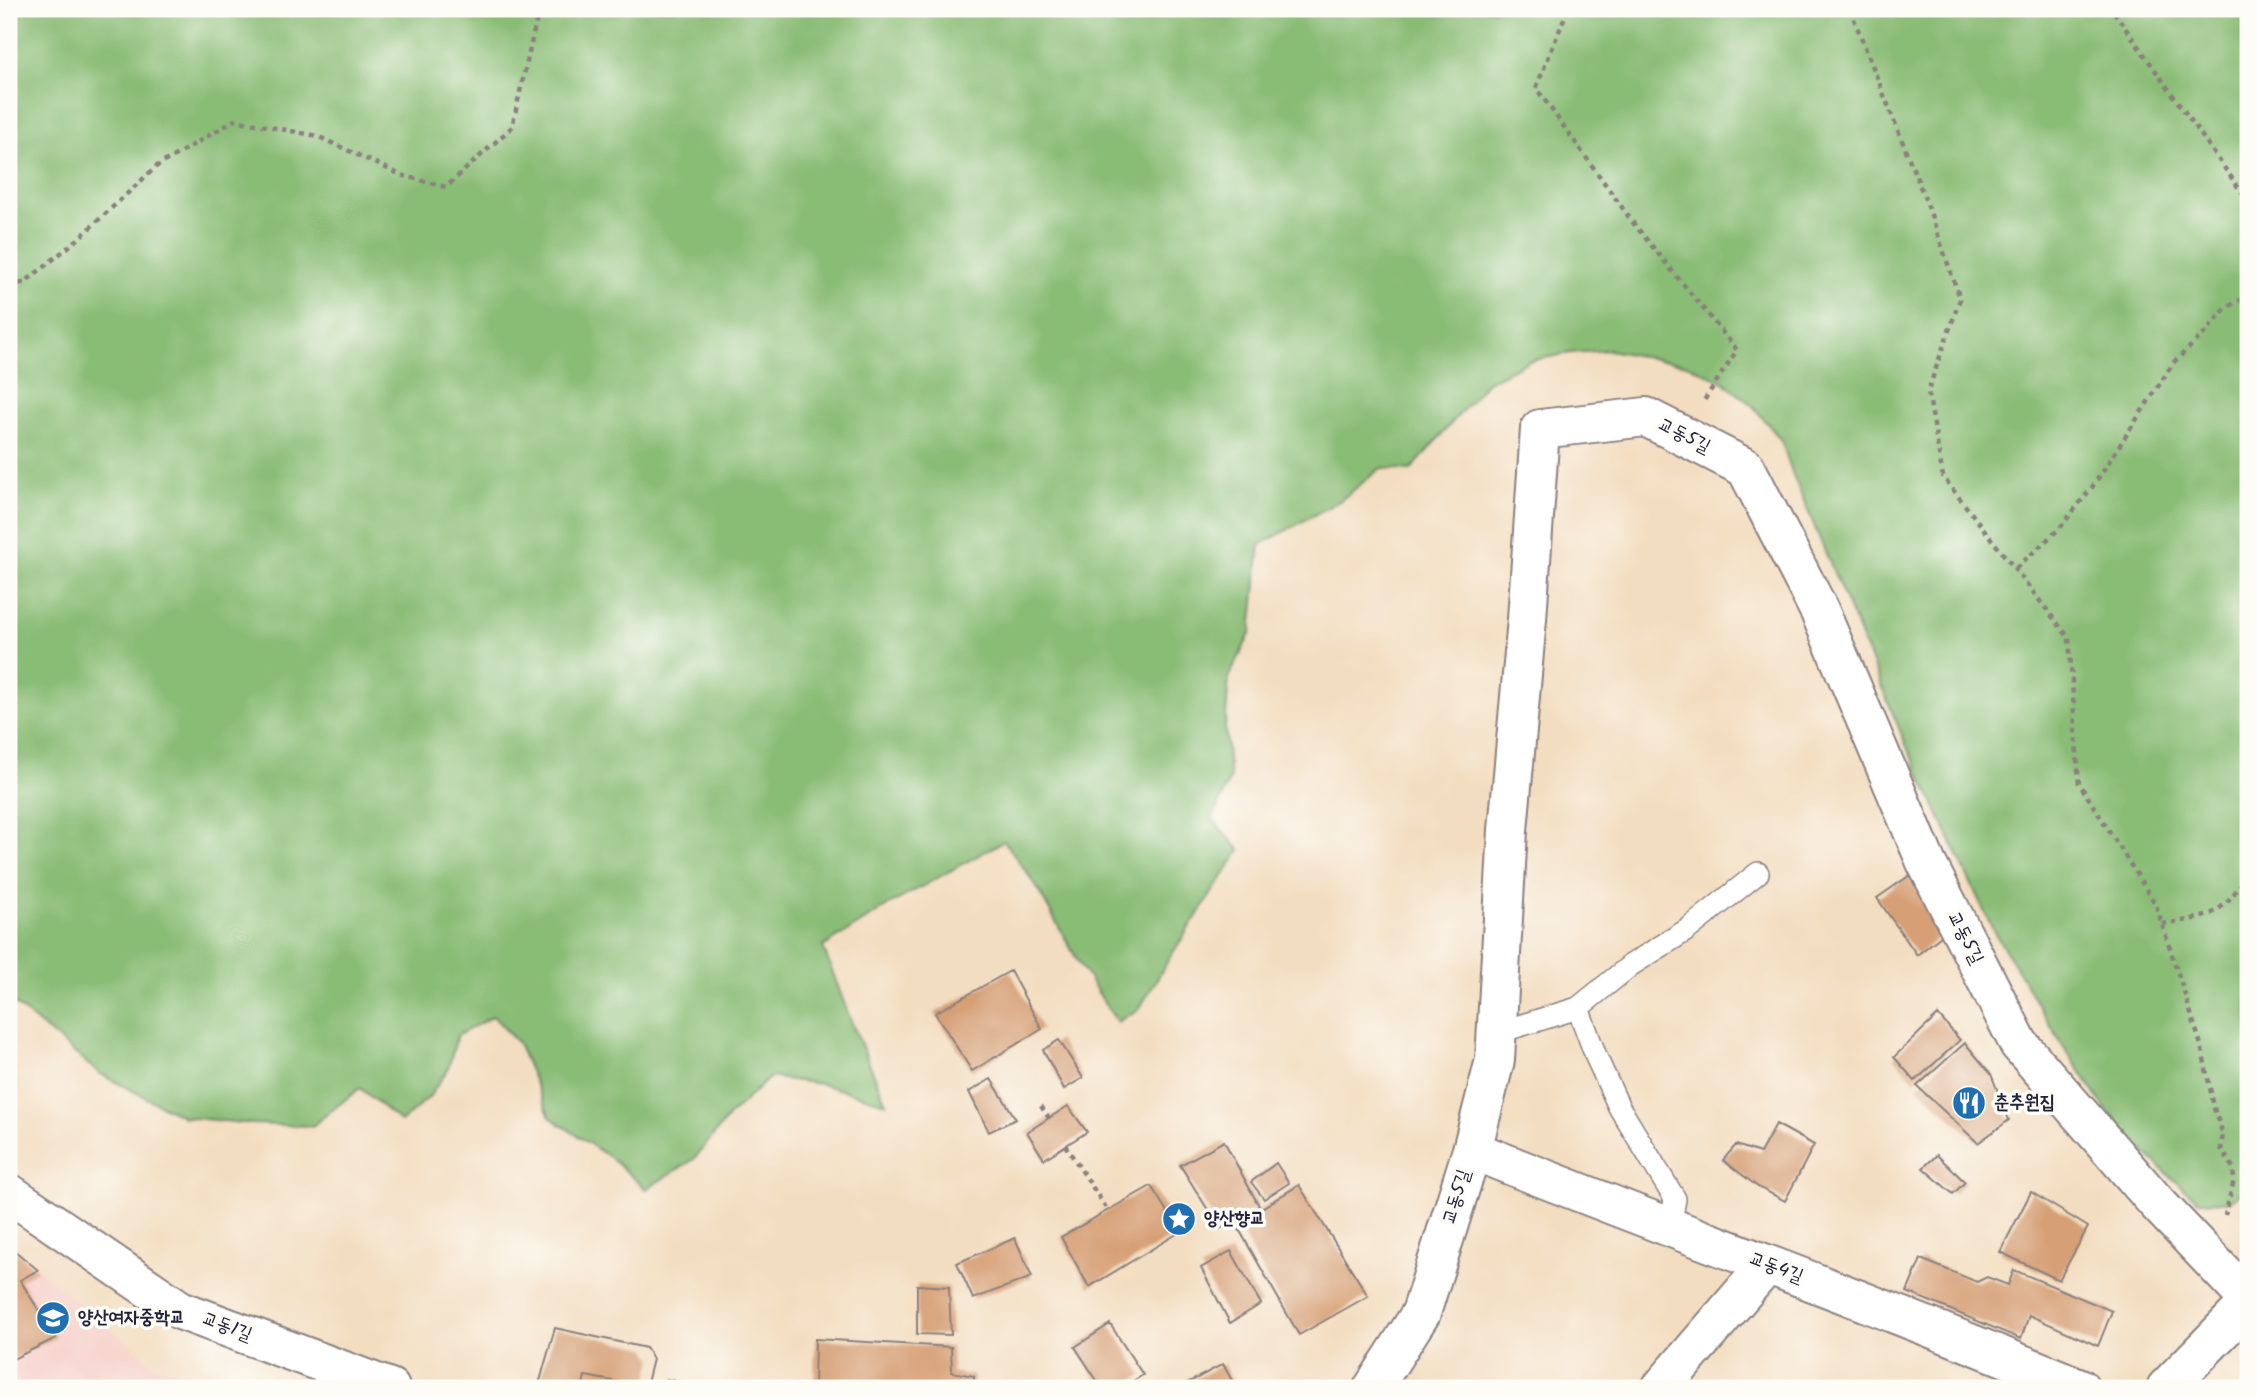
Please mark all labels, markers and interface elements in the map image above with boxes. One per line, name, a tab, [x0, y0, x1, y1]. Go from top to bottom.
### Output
street label: 교동5길	[1652, 410, 1716, 462]
street label: 교동5길	[1939, 906, 1991, 970]
restaurant icon: 춘추원집	[1950, 1084, 1988, 1122]
place label: 춘추원집	[1994, 1088, 2055, 1118]
street label: 교동5길	[1434, 1166, 1480, 1228]
place icon: 양산향교	[1160, 1200, 1198, 1238]
place label: 양산향교	[1204, 1204, 1265, 1234]
street label: 교동4길	[1744, 1244, 1808, 1292]
school or university icon: 양산여자중학교	[34, 1299, 72, 1337]
place label: 양산여자중학교	[78, 1303, 185, 1333]
street label: 교동1길	[197, 1304, 257, 1350]

